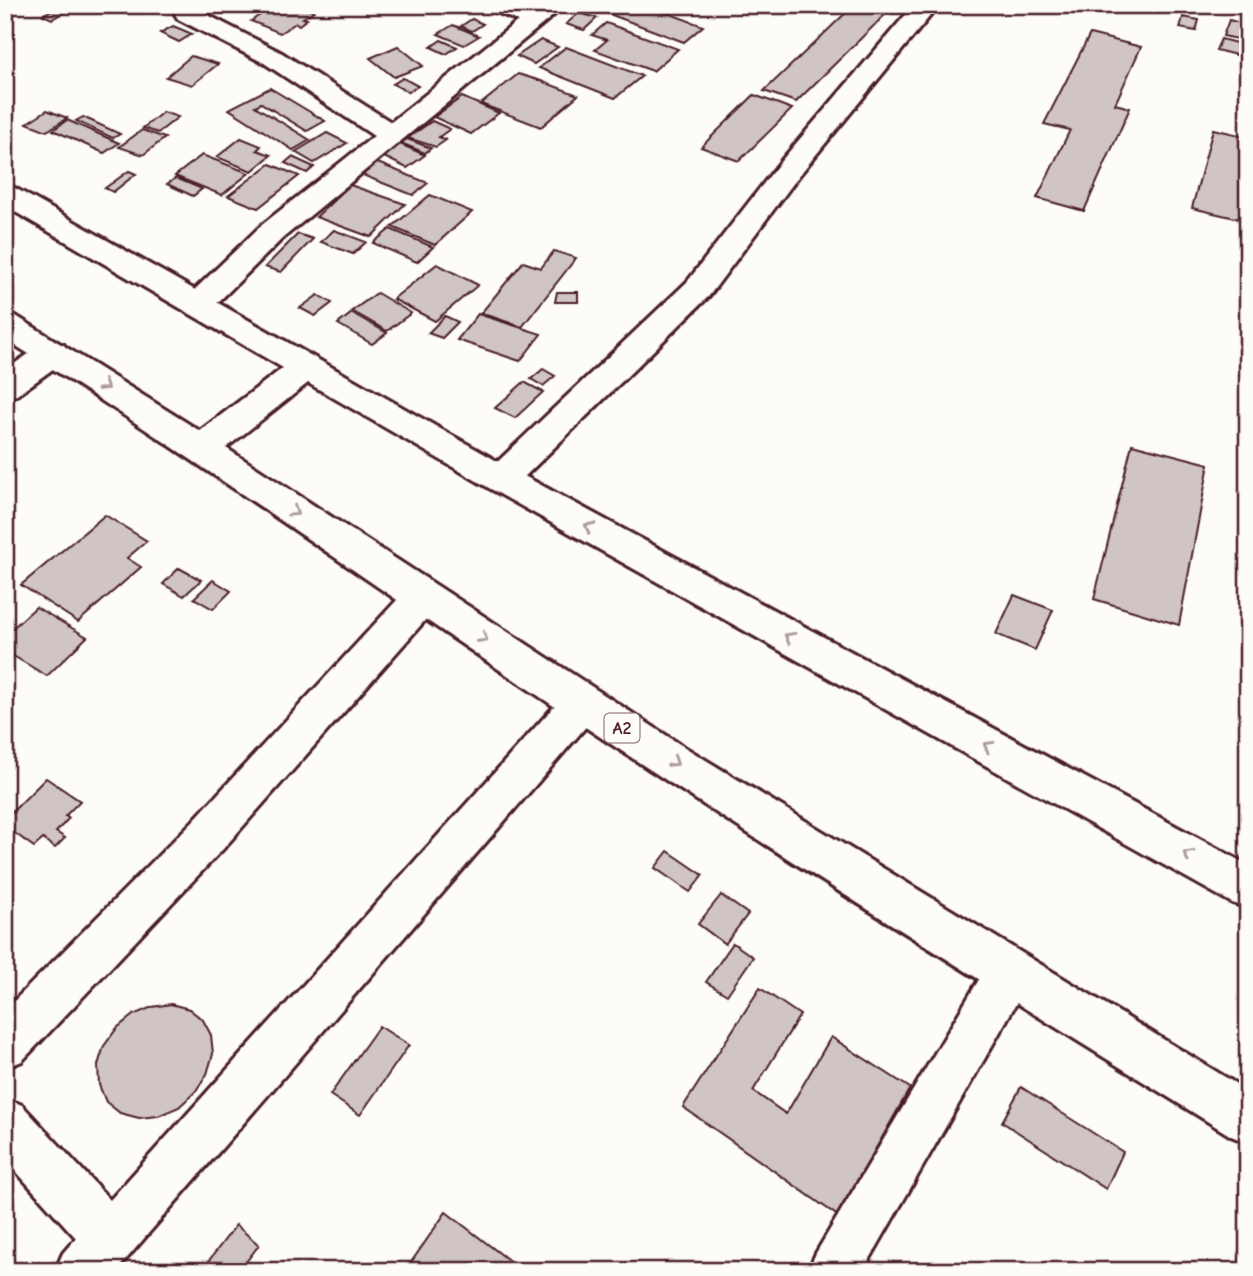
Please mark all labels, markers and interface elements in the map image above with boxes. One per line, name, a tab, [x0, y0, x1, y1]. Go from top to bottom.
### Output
one-way arrow	[97, 378, 110, 391]
one-way arrow	[286, 504, 299, 516]
one-way arrow	[584, 522, 597, 536]
one-way arrow	[476, 630, 489, 643]
one-way arrow	[784, 632, 796, 645]
road number: A2	[604, 714, 640, 742]
one-way arrow	[983, 741, 996, 754]
one-way arrow	[667, 754, 680, 767]
one-way arrow	[1183, 850, 1195, 864]

